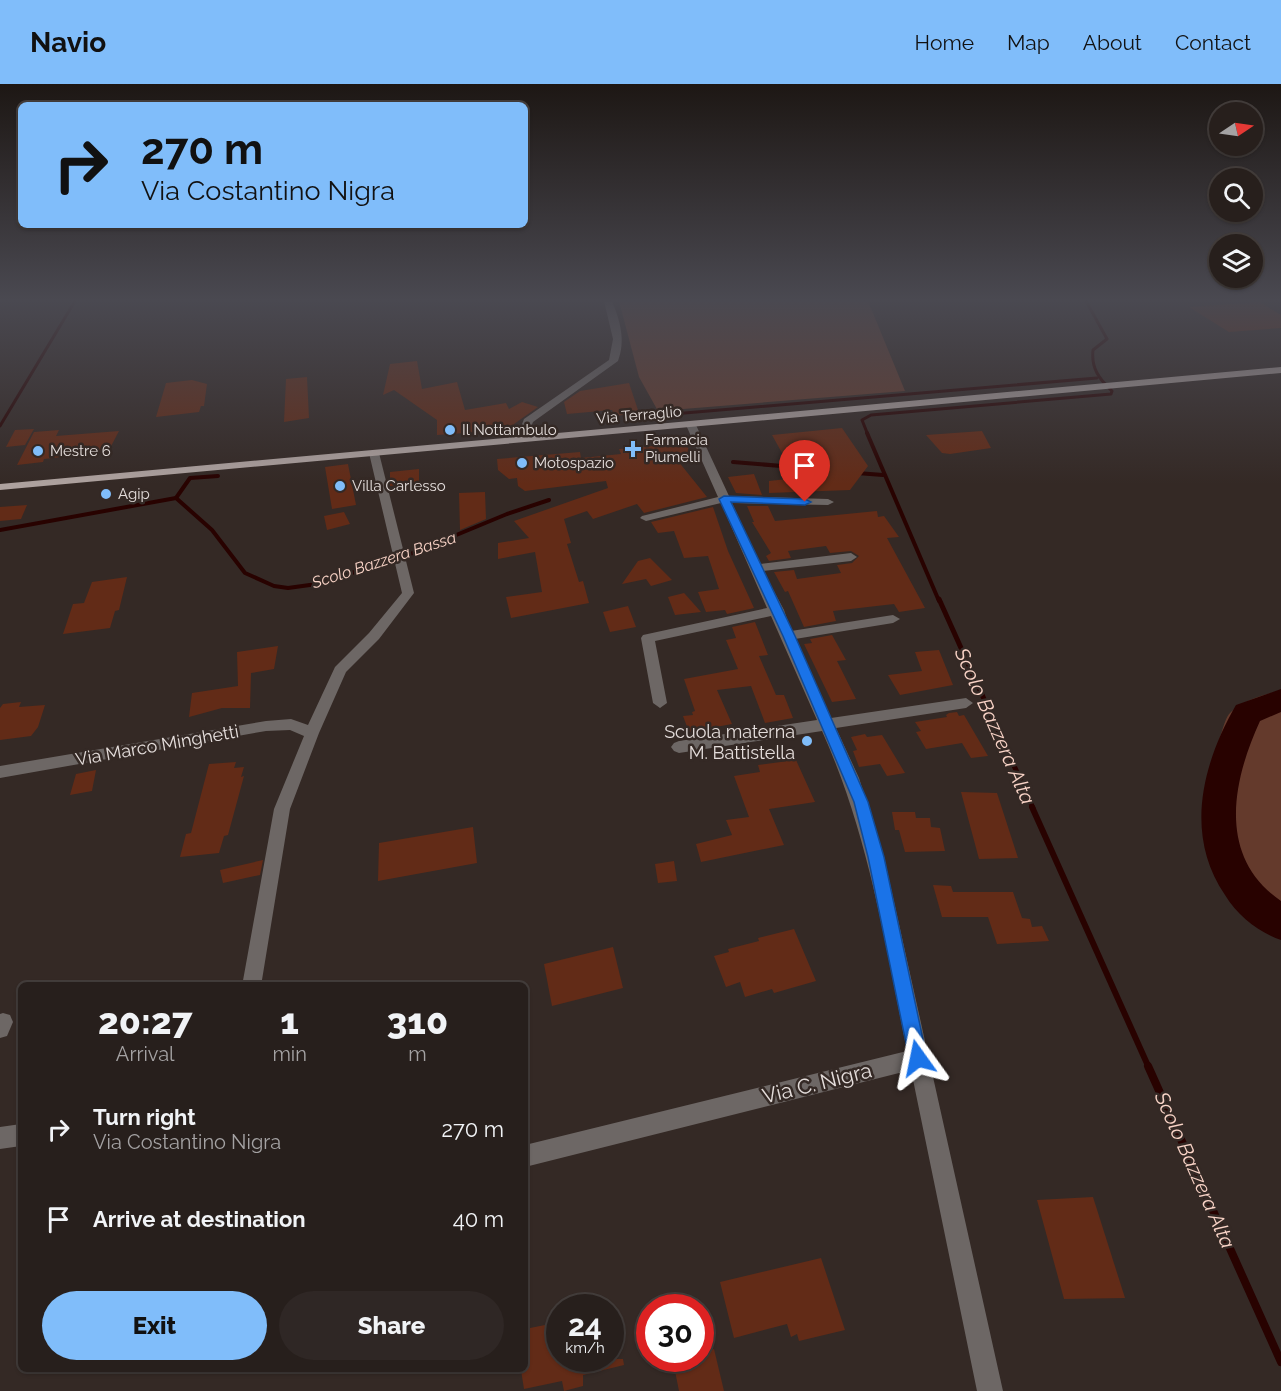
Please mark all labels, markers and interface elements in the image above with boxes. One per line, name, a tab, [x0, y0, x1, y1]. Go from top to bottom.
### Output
text: Navio	[30, 26, 106, 59]
text: Home	[915, 30, 974, 55]
text: Map	[1007, 30, 1050, 55]
text: About	[1083, 30, 1142, 55]
text: Contact	[1175, 30, 1251, 55]
north arrow	[1209, 102, 1263, 156]
map controls	[1209, 102, 1263, 288]
text: 270 m	[141, 125, 263, 174]
icon: right	[42, 126, 120, 204]
button: search	[1209, 168, 1263, 222]
text: Via Costantino Nigra	[141, 175, 395, 206]
button: layers	[1209, 234, 1263, 288]
street label: Via Terraglio	[596, 402, 682, 428]
place label: Il Nottambulo	[462, 421, 557, 439]
marker: Il Nottambulo	[443, 423, 457, 437]
place label: Farmacia Piumelli	[645, 431, 708, 466]
pin	[779, 440, 830, 502]
place label: Mestre 6	[50, 442, 111, 460]
marker: Farmacia Piumelli	[626, 442, 640, 456]
marker: Mestre 6	[31, 444, 45, 458]
icon: arrive	[788, 449, 821, 482]
place label: Motospazio	[534, 454, 614, 472]
marker: Motospazio	[515, 456, 529, 470]
place label: Villa Carlesso	[352, 477, 446, 495]
marker: Villa Carlesso	[333, 479, 347, 493]
place label: Agip	[118, 485, 150, 503]
marker: Agip	[99, 487, 113, 501]
water label: Scolo Bazzera Bassa	[309, 528, 459, 593]
water label: Scolo Bazzera Alta	[949, 643, 1040, 808]
street label: Via Marco Minghetti	[74, 720, 240, 770]
place label: Scuola materna M. Battistella	[664, 721, 795, 763]
marker: Scuola materna M. Battistella	[800, 734, 814, 748]
text: 20:27	[98, 1000, 192, 1042]
text: 1	[280, 1000, 299, 1042]
text: 310	[387, 1000, 448, 1042]
position arrow	[886, 1026, 950, 1090]
text: Arrival	[116, 1042, 175, 1066]
text: min	[272, 1042, 307, 1066]
text: m	[408, 1042, 427, 1066]
street label: Via C. Nigra	[760, 1057, 874, 1109]
water label: Scolo Bazzera Alta	[1149, 1087, 1240, 1252]
text: Turn right	[93, 1104, 196, 1130]
icon: right	[42, 1113, 75, 1146]
text: 270 m	[442, 1116, 504, 1142]
text: Via Costantino Nigra	[93, 1130, 281, 1154]
icon: arrive	[42, 1203, 75, 1236]
text: Arrive at destination	[93, 1206, 306, 1232]
text: 40 m	[453, 1206, 504, 1232]
button: Exit	[42, 1291, 267, 1360]
button: Share	[279, 1291, 504, 1360]
speed limit sign: 30	[636, 1294, 714, 1372]
text: 24	[568, 1308, 602, 1343]
text: km/h	[565, 1339, 605, 1357]

